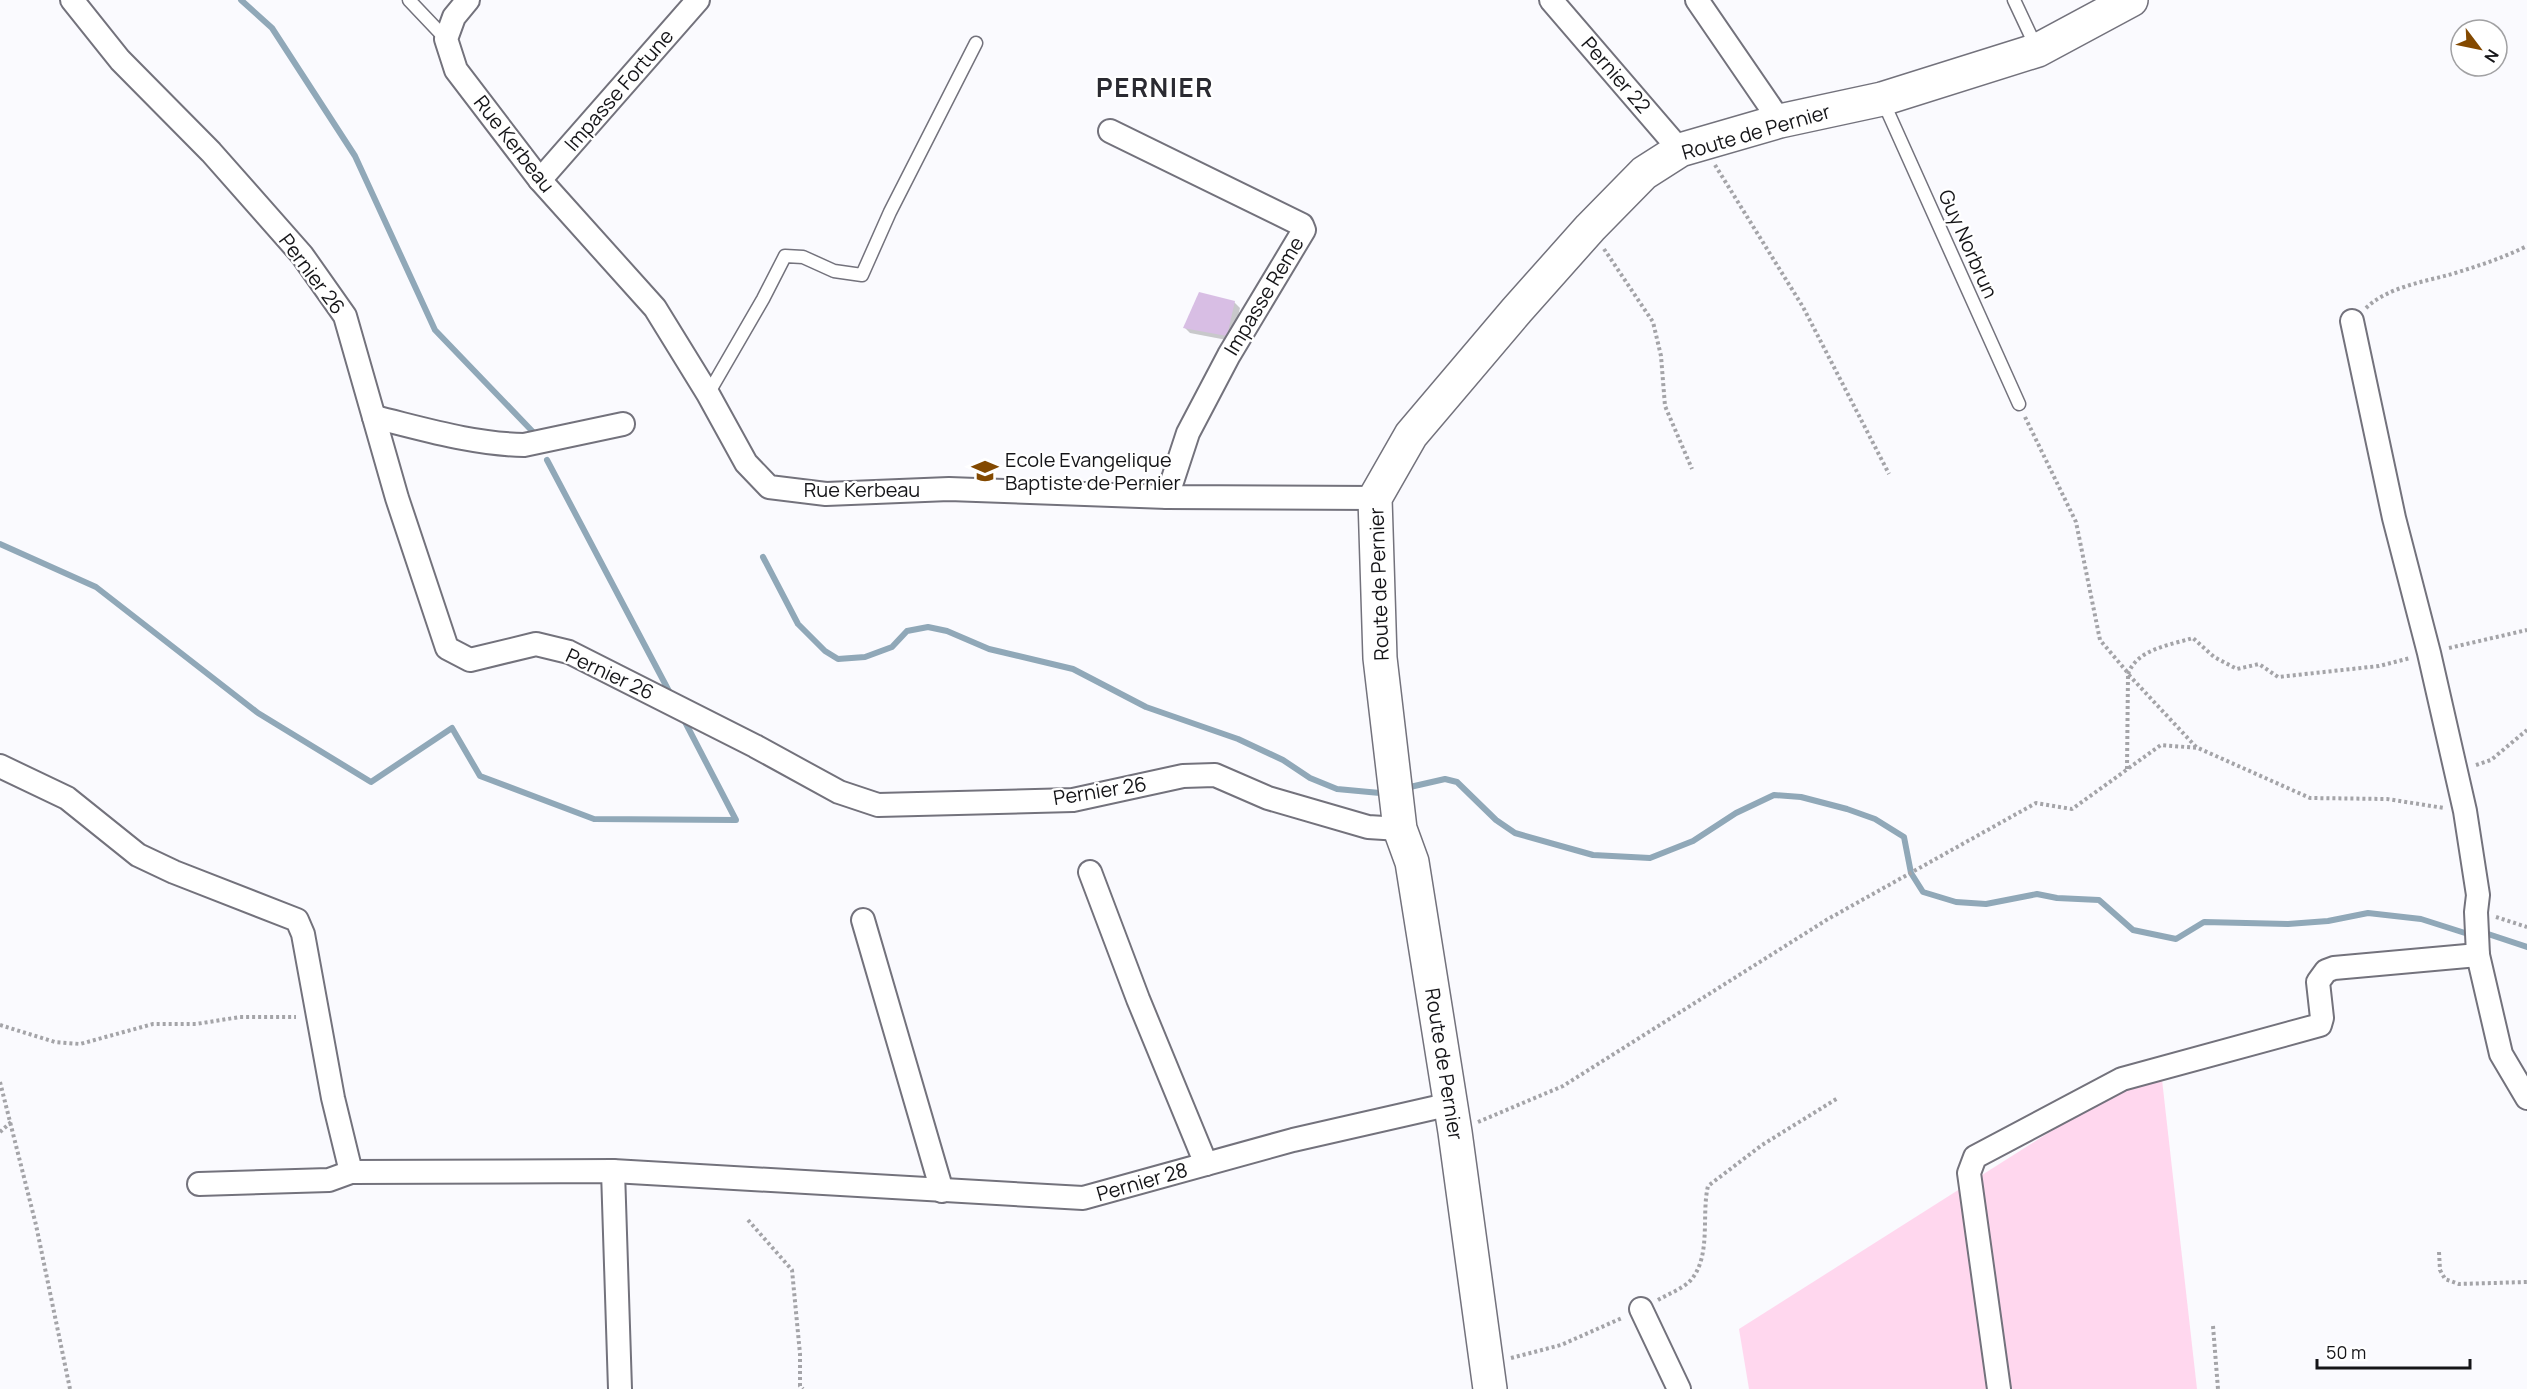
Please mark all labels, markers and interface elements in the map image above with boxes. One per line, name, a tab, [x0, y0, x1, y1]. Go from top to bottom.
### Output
north arrow	[2449, 18, 2509, 78]
street label: Impasse Fortune	[558, 23, 679, 156]
street label: Pernier 22	[1576, 31, 1657, 119]
text: N	[2479, 45, 2504, 67]
district label: PERNIER	[1096, 69, 1214, 105]
street label: Rue Kerbeau	[468, 89, 561, 198]
street label: Route de Pernier	[1678, 97, 1833, 166]
street label: Guy Norbrun	[1933, 185, 2004, 302]
street label: Pernier 26	[273, 228, 352, 319]
street label: Impasse Reme	[1218, 231, 1310, 360]
place label: Ecole Evangelique Baptiste de Pernier	[1005, 446, 1181, 496]
school or university icon: Ecole Evangelique Baptiste de Pernier	[970, 456, 1000, 486]
street label: Rue Kerbeau	[804, 476, 920, 503]
street label: Route de Pernier	[1362, 507, 1395, 661]
street label: Pernier 26	[562, 641, 659, 706]
street label: Pernier 26	[1051, 770, 1149, 811]
street label: Route de Pernier	[1419, 986, 1470, 1142]
street label: Pernier 28	[1093, 1156, 1190, 1207]
scale bar	[2317, 1332, 2470, 1370]
text: 50 m	[2326, 1340, 2366, 1364]

